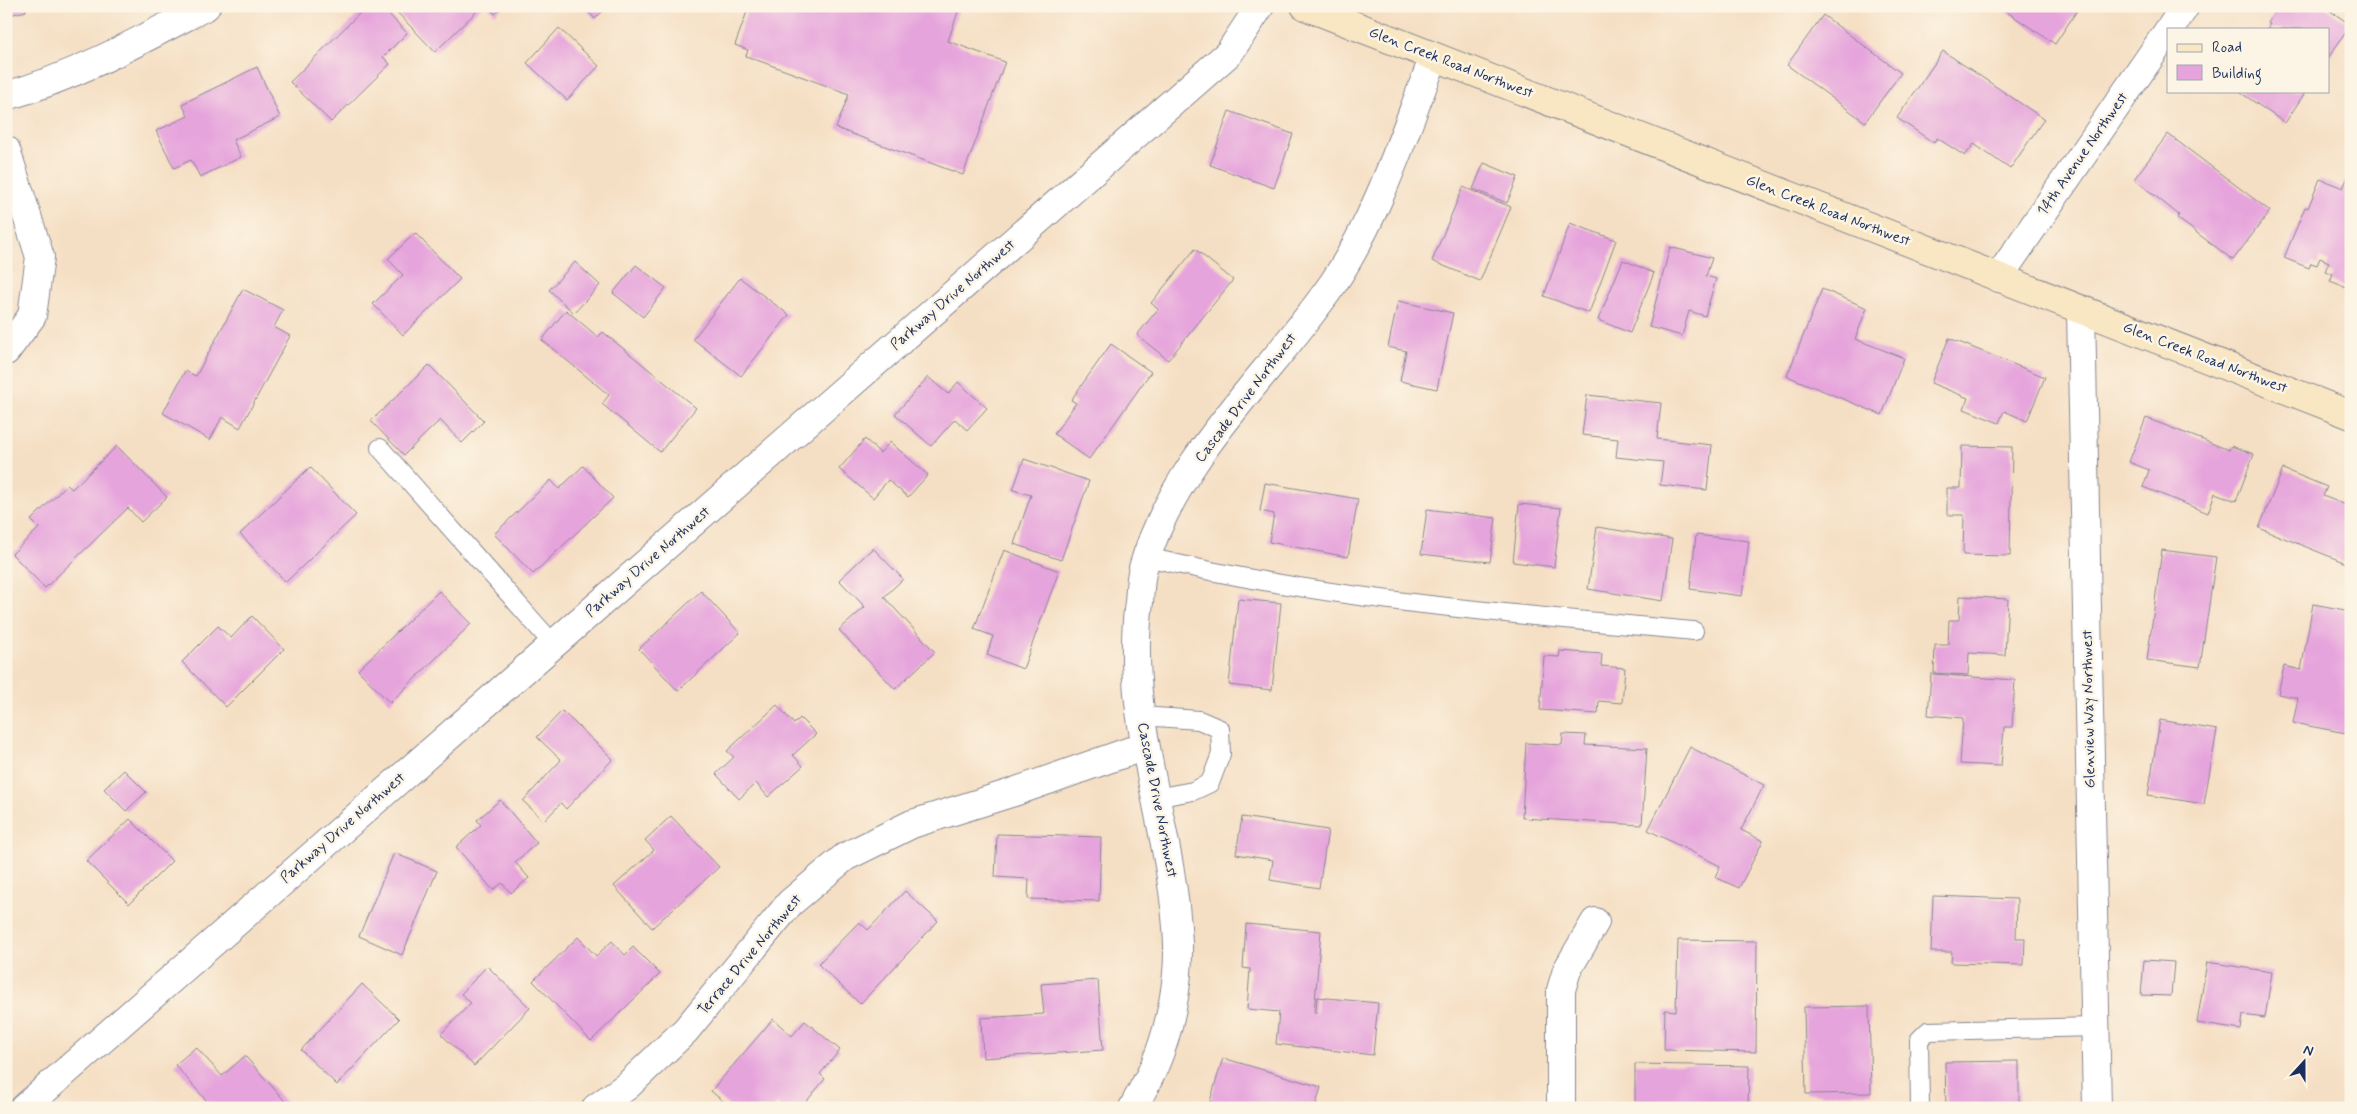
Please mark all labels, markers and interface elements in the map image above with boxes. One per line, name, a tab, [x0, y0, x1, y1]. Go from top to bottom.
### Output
street label: Glen Creek Road Northwest	[1366, 22, 1537, 104]
legend	[2167, 28, 2330, 92]
text: Road	[2212, 38, 2242, 58]
text: Building	[2212, 64, 2262, 85]
street label: 14th Avenue Northwest	[2033, 88, 2133, 220]
street label: Glen Creek Road Northwest	[1743, 170, 1914, 252]
street label: Parkway Drive Northwest	[886, 235, 1020, 355]
street label: Glen Creek Road Northwest	[2120, 317, 2291, 399]
street label: Cascade Drive Northwest	[1191, 329, 1302, 467]
street label: Parkway Drive Northwest	[581, 502, 715, 622]
street label: Glenview Way Northwest	[2078, 629, 2100, 788]
street label: Cascade Drive Northwest	[1132, 721, 1182, 880]
street label: Parkway Drive Northwest	[276, 768, 410, 888]
street label: Terrace Drive Northwest	[693, 890, 807, 1020]
north arrow	[2280, 1036, 2330, 1086]
text: N	[2301, 1041, 2316, 1061]

